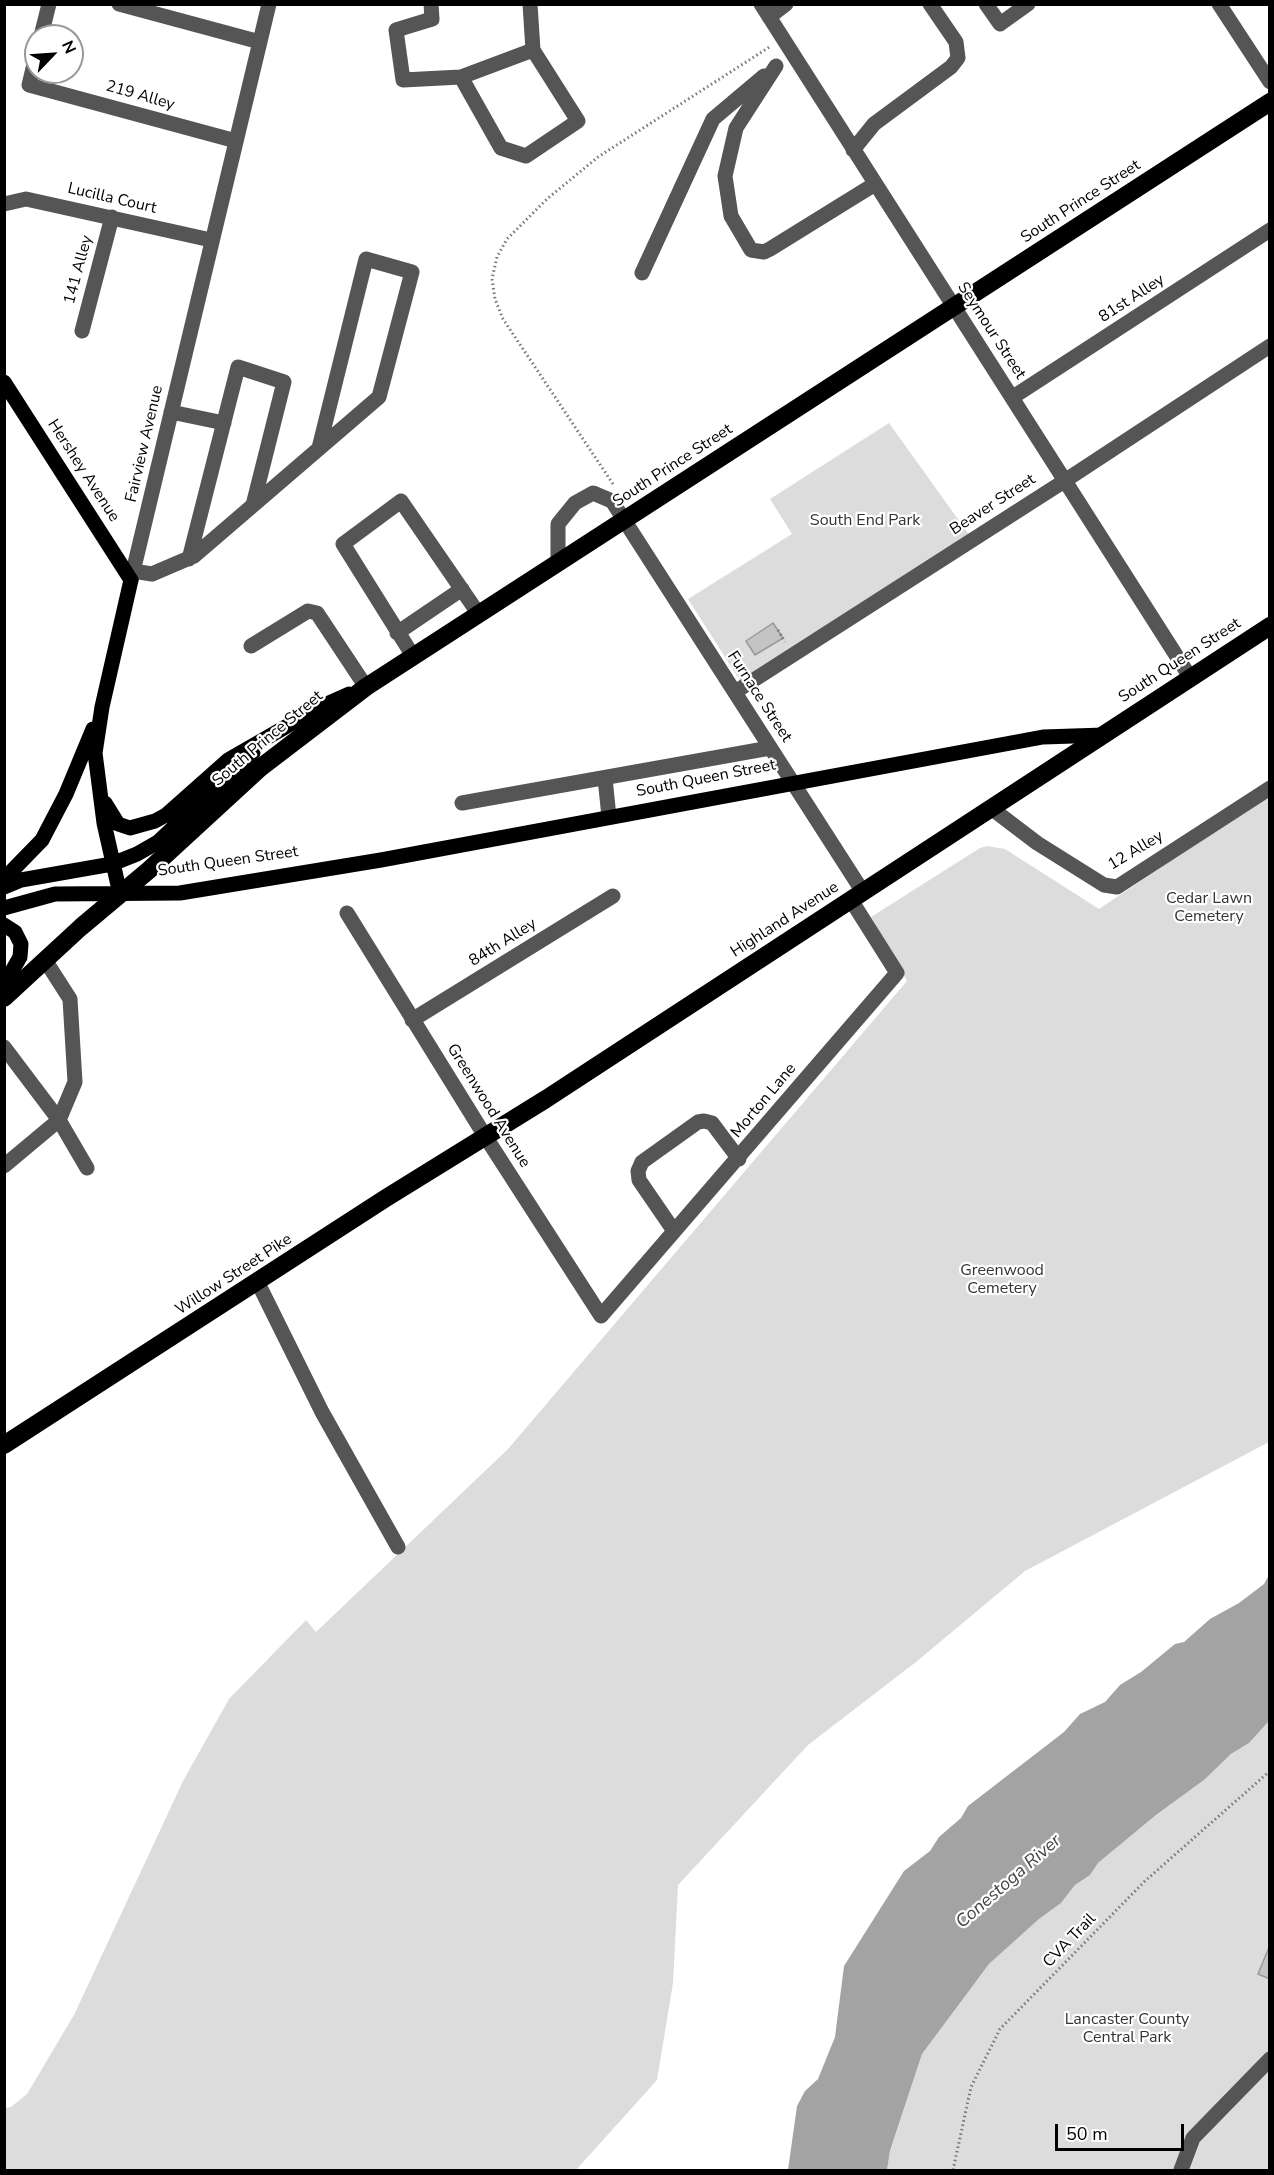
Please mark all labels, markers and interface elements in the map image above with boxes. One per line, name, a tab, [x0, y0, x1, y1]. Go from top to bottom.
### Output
north arrow	[24, 24, 84, 84]
text: N	[56, 37, 81, 57]
street label: 219 Alley	[103, 77, 177, 115]
street label: South Prince Street	[1018, 156, 1144, 248]
street label: Lucilla Court	[66, 179, 158, 219]
street label: 141 Alley	[61, 233, 97, 307]
street label: 81st Alley	[1096, 271, 1168, 327]
street label: Seymour Street	[953, 279, 1029, 383]
street label: Fairview Avenue	[122, 384, 168, 504]
street label: Hershey Avenue	[43, 416, 123, 526]
street label: South Prince Street	[610, 420, 736, 512]
street label: Beaver Street	[947, 470, 1039, 540]
park label: South End Park	[810, 511, 920, 531]
street label: South Queen Street	[1115, 614, 1245, 708]
street label: Furnace Street	[723, 648, 795, 746]
street label: South Prince Street	[209, 687, 327, 791]
street label: South Queen Street	[635, 756, 777, 802]
street label: 12 Alley	[1105, 827, 1167, 875]
street label: South Queen Street	[157, 843, 299, 881]
street label: Highland Avenue	[728, 878, 842, 962]
park label: Cedar Lawn Cemetery	[1166, 889, 1252, 927]
street label: 84th Alley	[466, 915, 540, 971]
street label: Greenwood Avenue	[442, 1041, 534, 1171]
street label: Morton Lane	[727, 1060, 801, 1142]
street label: Willow Street Pike	[172, 1230, 296, 1320]
park label: Greenwood Cemetery	[960, 1261, 1044, 1299]
water label: Conestoga River	[952, 1830, 1066, 1934]
street label: CVA Trail	[1040, 1910, 1100, 1972]
park label: Lancaster County Central Park	[1065, 2010, 1189, 2048]
scale bar	[1058, 2112, 1187, 2150]
text: 50 m	[1066, 2122, 1108, 2146]

